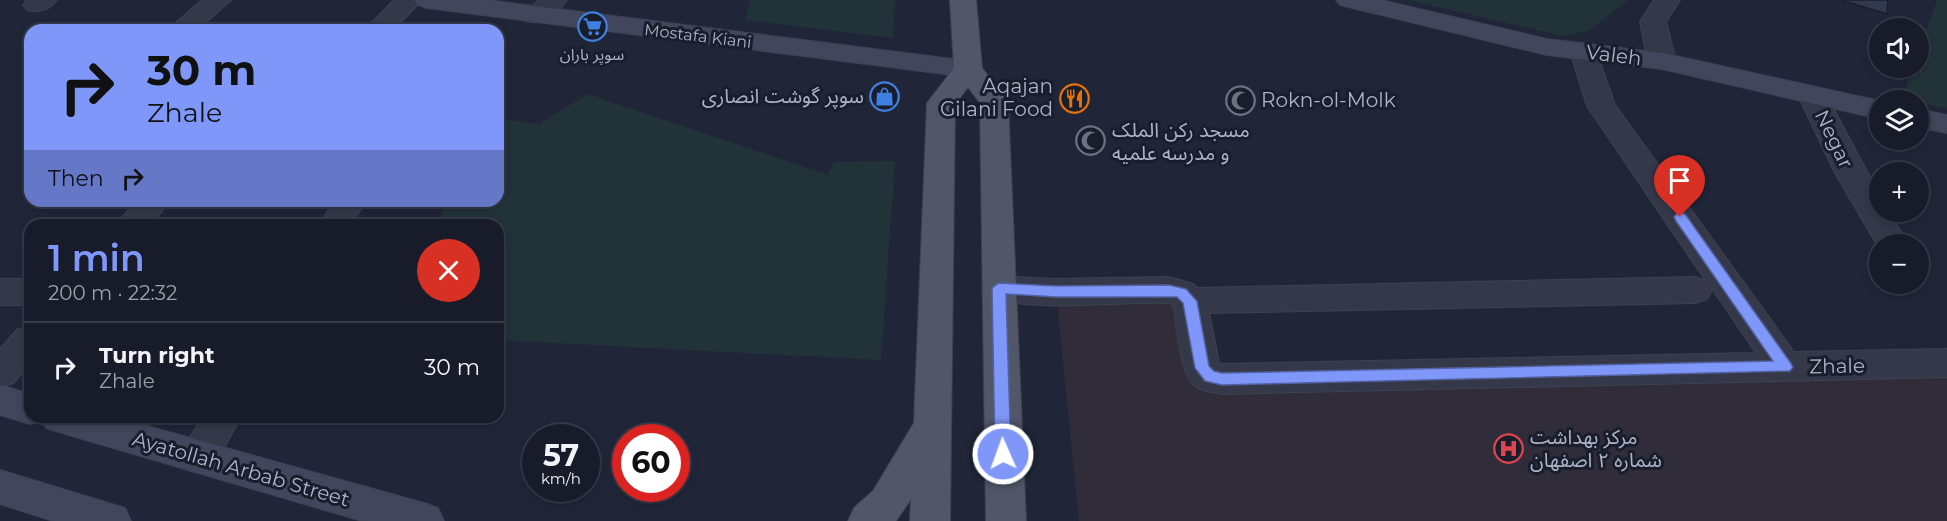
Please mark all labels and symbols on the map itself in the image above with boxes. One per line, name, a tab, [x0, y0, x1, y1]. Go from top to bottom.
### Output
supermarket icon: سوپر باران	[576, 10, 608, 42]
street label: Mostafa Kiani	[643, 20, 753, 52]
street label: Valeh	[1585, 40, 1643, 70]
place label: سوپر باران	[560, 45, 624, 65]
place label: Aqajan Gilani Food	[940, 74, 1053, 121]
shop icon: سوپر گوشت انصاری	[869, 80, 901, 112]
restaurant icon: Aqajan Gilani Food	[1058, 82, 1090, 114]
place label: سوپر گوشت انصاری	[702, 84, 864, 109]
mosque icon: Rokn-ol-Molk	[1224, 84, 1256, 116]
place label: Rokn-ol-Molk	[1261, 88, 1396, 112]
street label: Negar	[1810, 106, 1858, 172]
place label: مسجد رکن الملک و مدرسه علمیه	[1112, 118, 1250, 165]
mosque icon: مسجد رکن الملک و مدرسه علمیه	[1075, 125, 1107, 157]
pin	[1654, 155, 1705, 217]
street label: Zhale	[1809, 354, 1865, 378]
position arrow	[971, 422, 1035, 486]
speed limit sign: 60	[612, 424, 690, 502]
place label: مرکز بهداشت شماره ۲ اصفهان	[1530, 425, 1662, 472]
street label: Ayatollah Arbab Street	[130, 427, 352, 511]
hospital icon: مرکز بهداشت شماره ۲ اصفهان	[1493, 433, 1525, 465]

